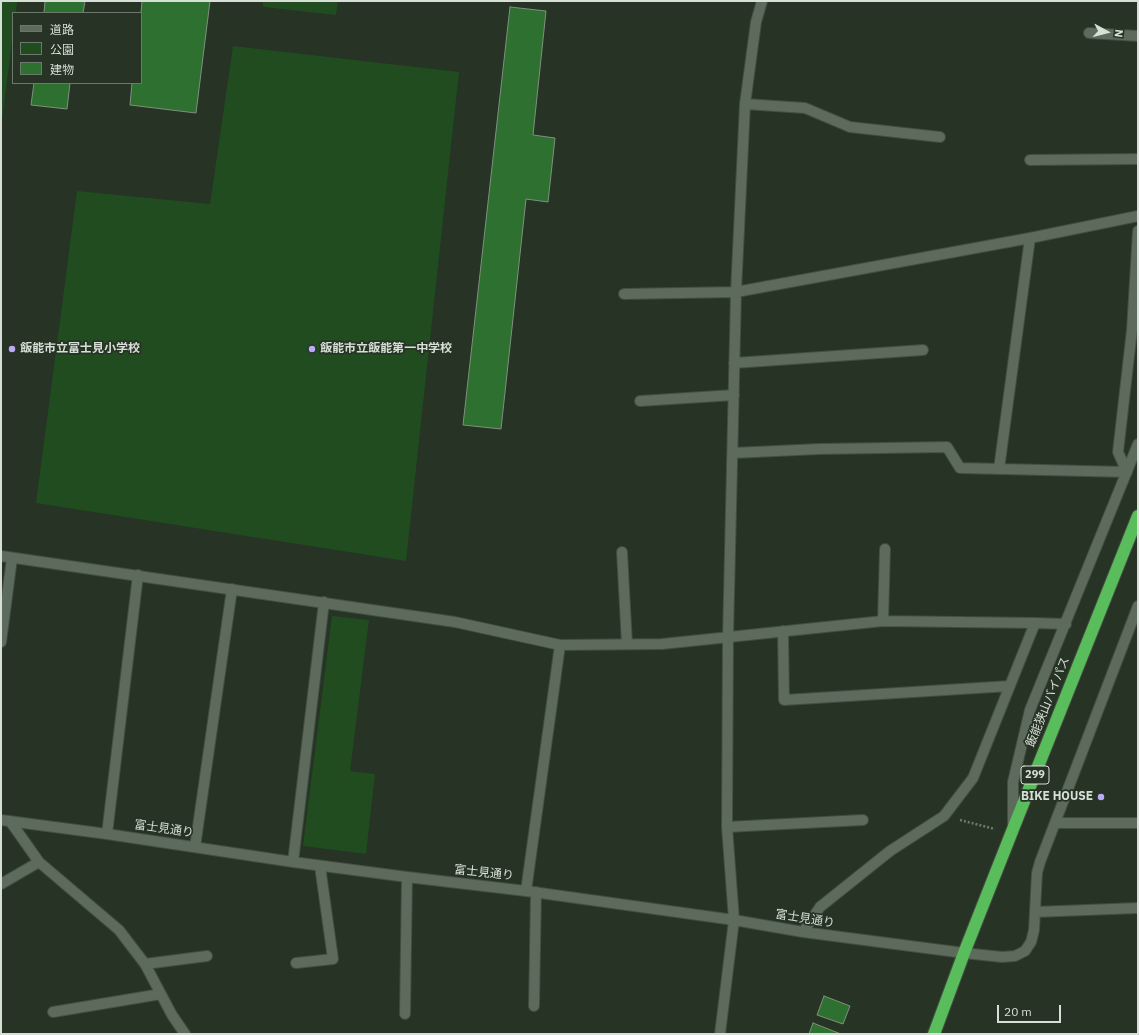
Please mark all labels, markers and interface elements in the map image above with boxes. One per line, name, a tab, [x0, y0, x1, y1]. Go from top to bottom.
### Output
legend	[12, 12, 142, 84]
north arrow	[1087, 12, 1127, 52]
text: 道路	[50, 22, 74, 37]
text: N	[1111, 29, 1126, 38]
text: 公園	[50, 42, 74, 57]
text: 建物	[50, 62, 74, 77]
place label: 飯能市立富士見小学校	[20, 342, 140, 356]
place label: 飯能市立飯能第一中学校	[320, 342, 452, 356]
marker: 飯能市立富士見小学校	[7, 344, 17, 354]
marker: 飯能市立飯能第一中学校	[307, 344, 317, 354]
street label: 飯能狭山バイパス	[1023, 655, 1073, 749]
road number: 299	[1021, 766, 1049, 784]
place label: BIKE HOUSE	[1021, 790, 1093, 804]
marker: BIKE HOUSE	[1096, 792, 1106, 802]
street label: 富士見通り	[133, 818, 195, 840]
street label: 富士見通り	[453, 863, 515, 883]
street label: 富士見通り	[774, 907, 836, 931]
scale bar	[999, 997, 1063, 1023]
text: 20 m	[1004, 1004, 1032, 1019]

